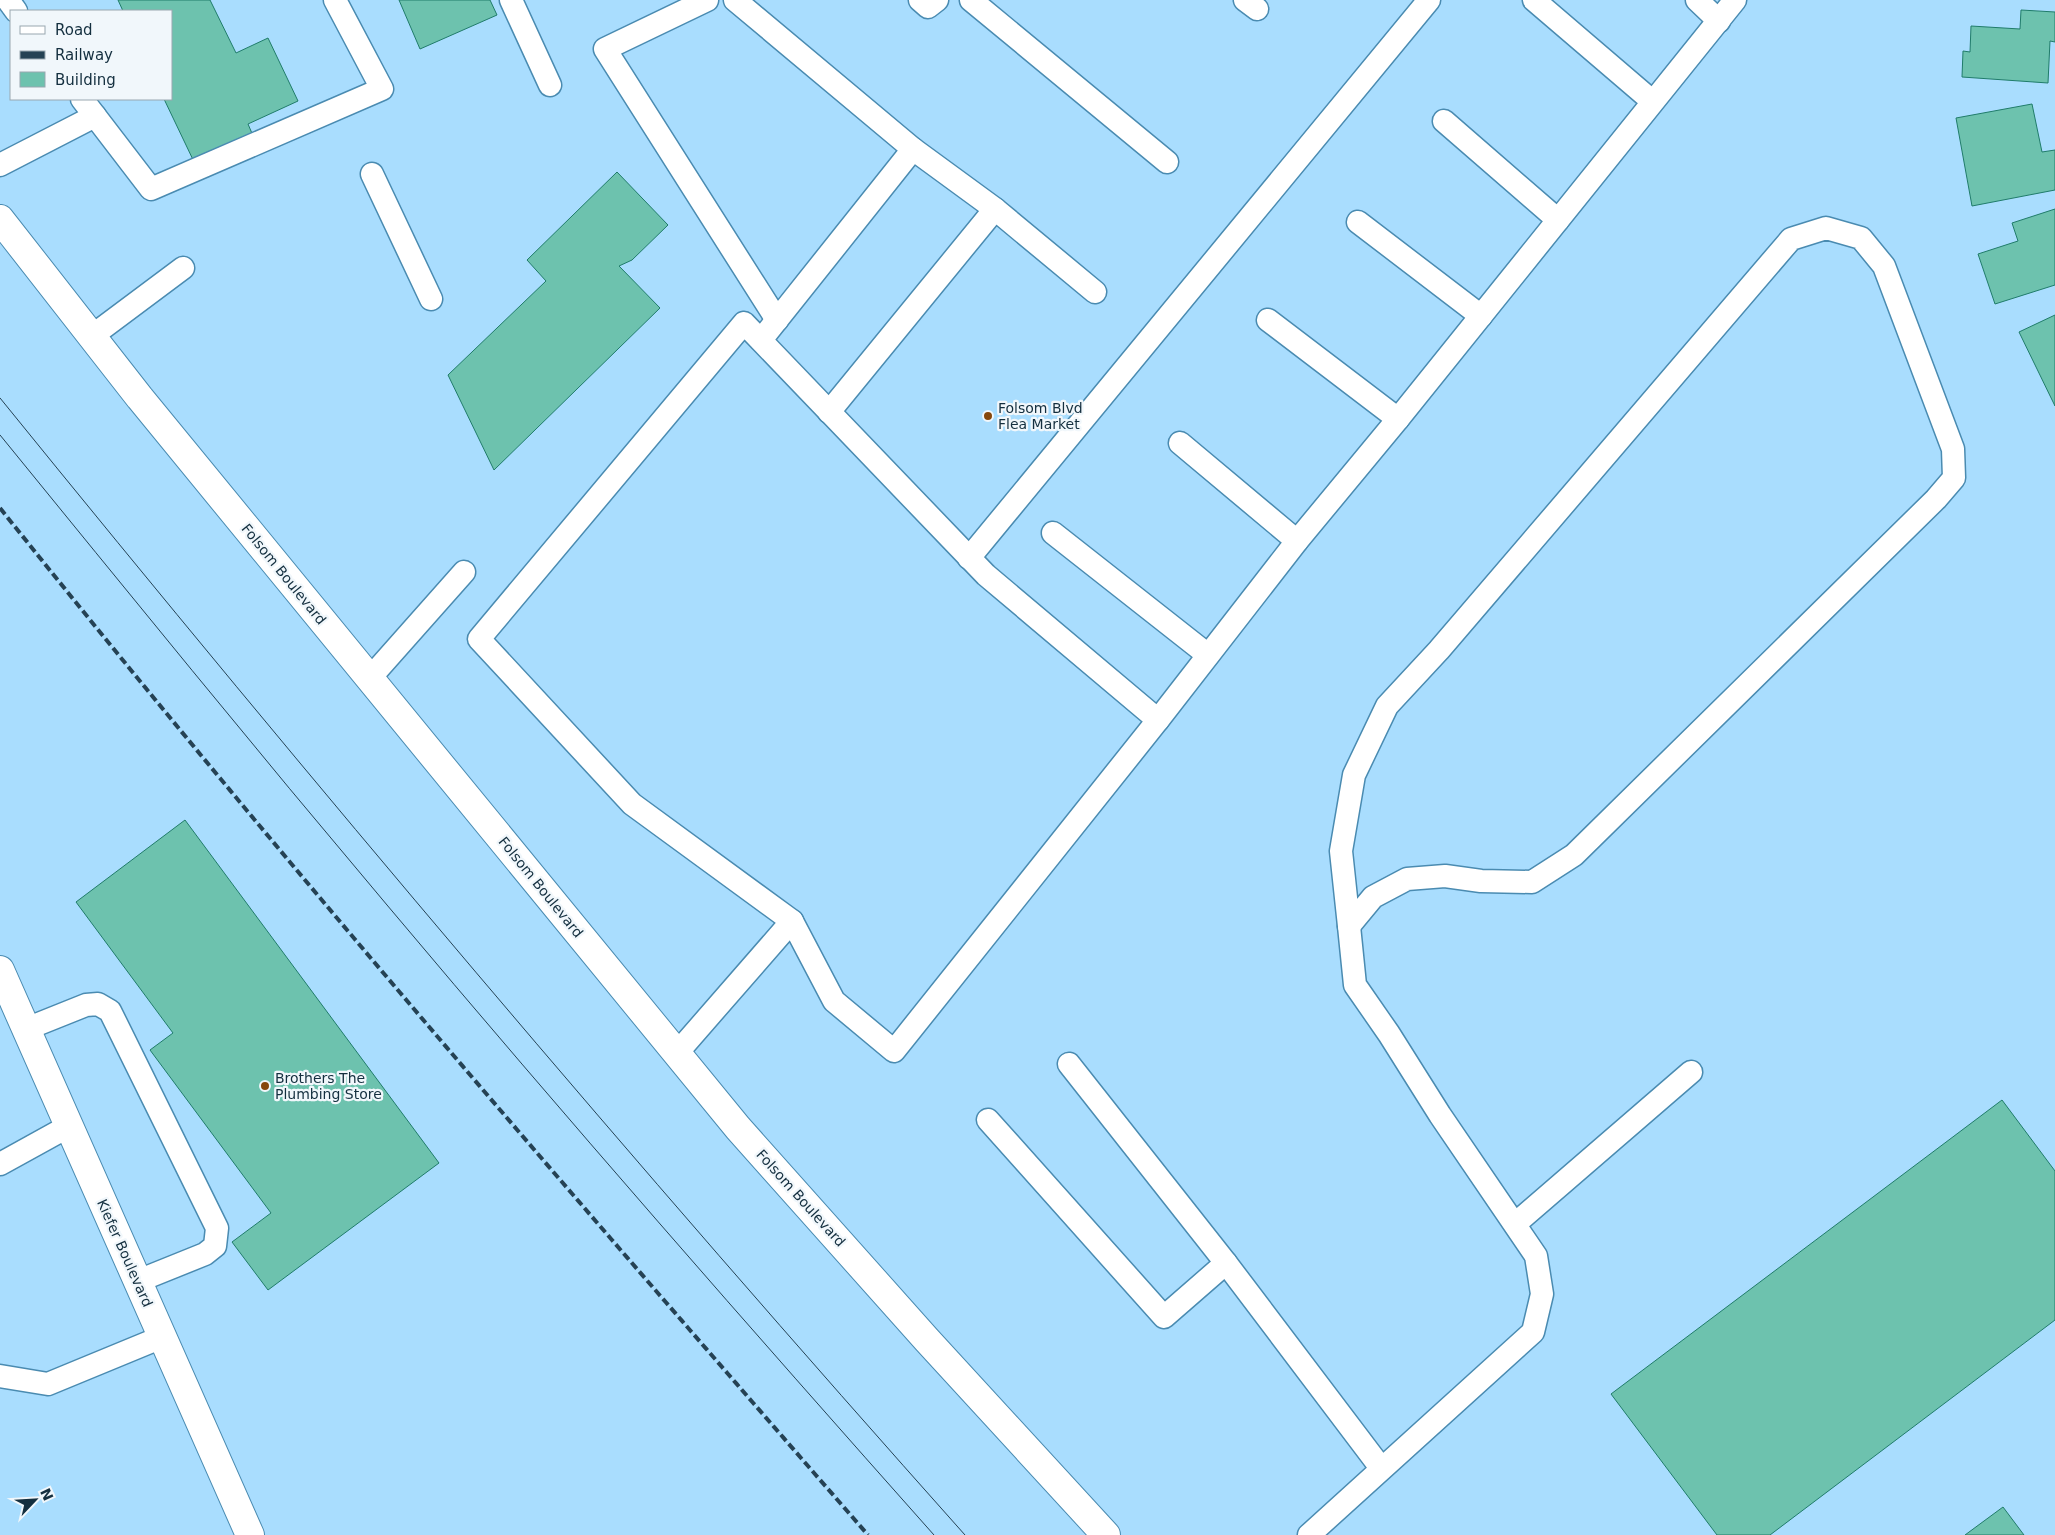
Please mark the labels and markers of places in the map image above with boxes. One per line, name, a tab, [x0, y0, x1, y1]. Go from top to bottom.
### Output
place label: Folsom Blvd Flea Market	[998, 400, 1083, 432]
marker: Folsom Blvd Flea Market	[982, 410, 994, 422]
place label: Brothers The Plumbing Store	[275, 1070, 382, 1102]
marker: Brothers The Plumbing Store	[259, 1080, 271, 1092]

